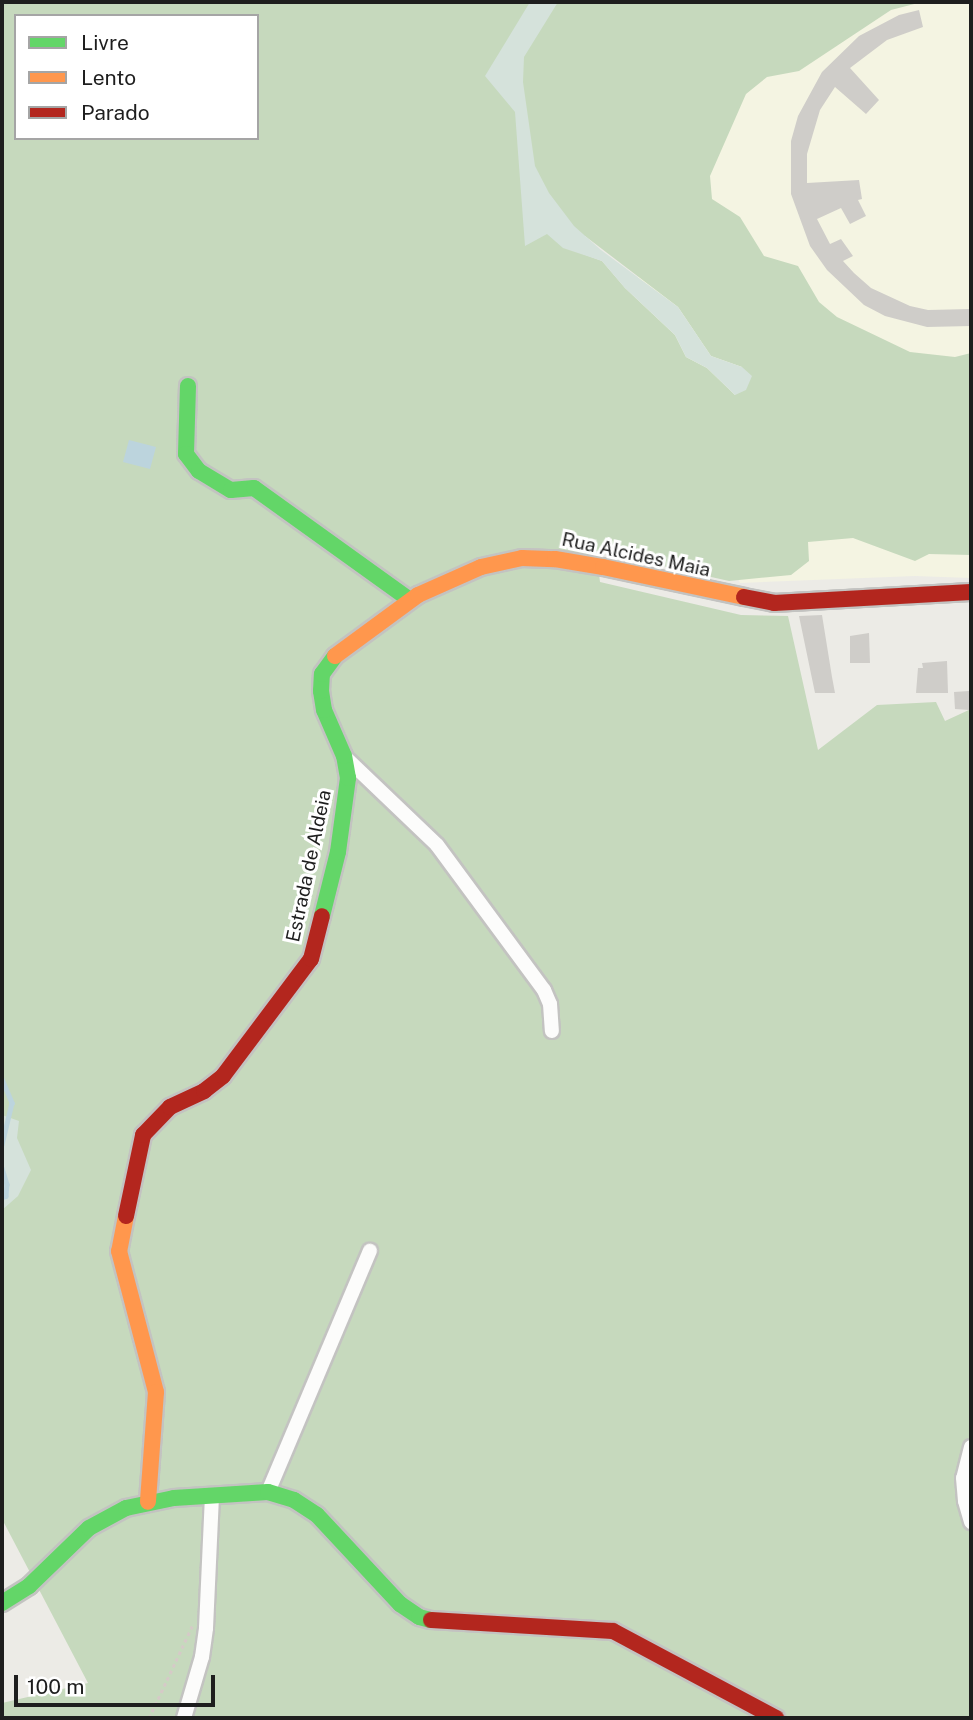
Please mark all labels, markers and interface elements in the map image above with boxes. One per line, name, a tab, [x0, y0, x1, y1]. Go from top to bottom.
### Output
legend	[14, 14, 259, 140]
text: Livre	[81, 30, 129, 55]
text: Lento	[81, 65, 136, 90]
text: Parado	[81, 100, 150, 125]
street label: Rua Alcides Maia	[560, 528, 712, 582]
street label: Estrada de Aldeia	[282, 788, 336, 944]
scale bar	[18, 1660, 219, 1704]
text: 100 m	[27, 1674, 84, 1699]

